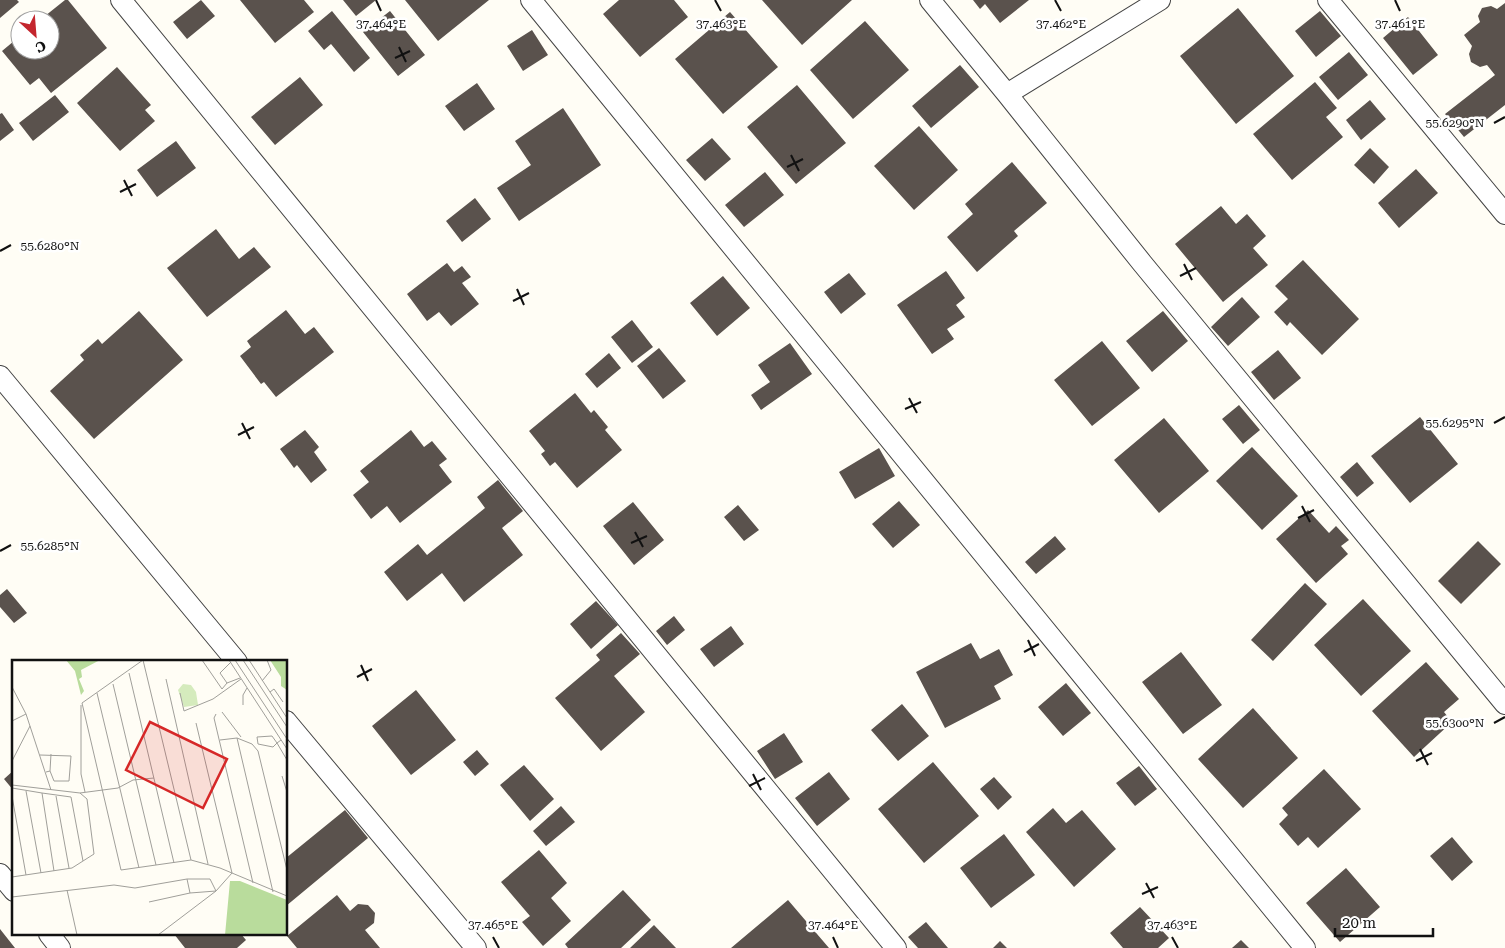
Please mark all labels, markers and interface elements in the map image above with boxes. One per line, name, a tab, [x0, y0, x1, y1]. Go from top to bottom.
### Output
north arrow	[10, 10, 60, 60]
text: 37.464°E	[356, 17, 406, 31]
text: 37.463°E	[696, 17, 746, 31]
text: 37.462°E	[1036, 17, 1086, 31]
text: 37.461°E	[1375, 17, 1425, 31]
text: С	[33, 37, 49, 56]
text: 55.6290°N	[1426, 116, 1485, 130]
text: 55.6280°N	[21, 239, 80, 253]
text: 55.6295°N	[1426, 416, 1485, 430]
text: 55.6285°N	[21, 539, 80, 553]
inset map	[12, 660, 288, 936]
text: 55.6300°N	[1426, 716, 1485, 730]
scale bar	[1335, 906, 1432, 938]
text: 20 m	[1342, 914, 1377, 932]
text: 37.465°E	[468, 918, 518, 932]
text: 37.464°E	[808, 918, 858, 932]
text: 37.463°E	[1147, 918, 1197, 932]

